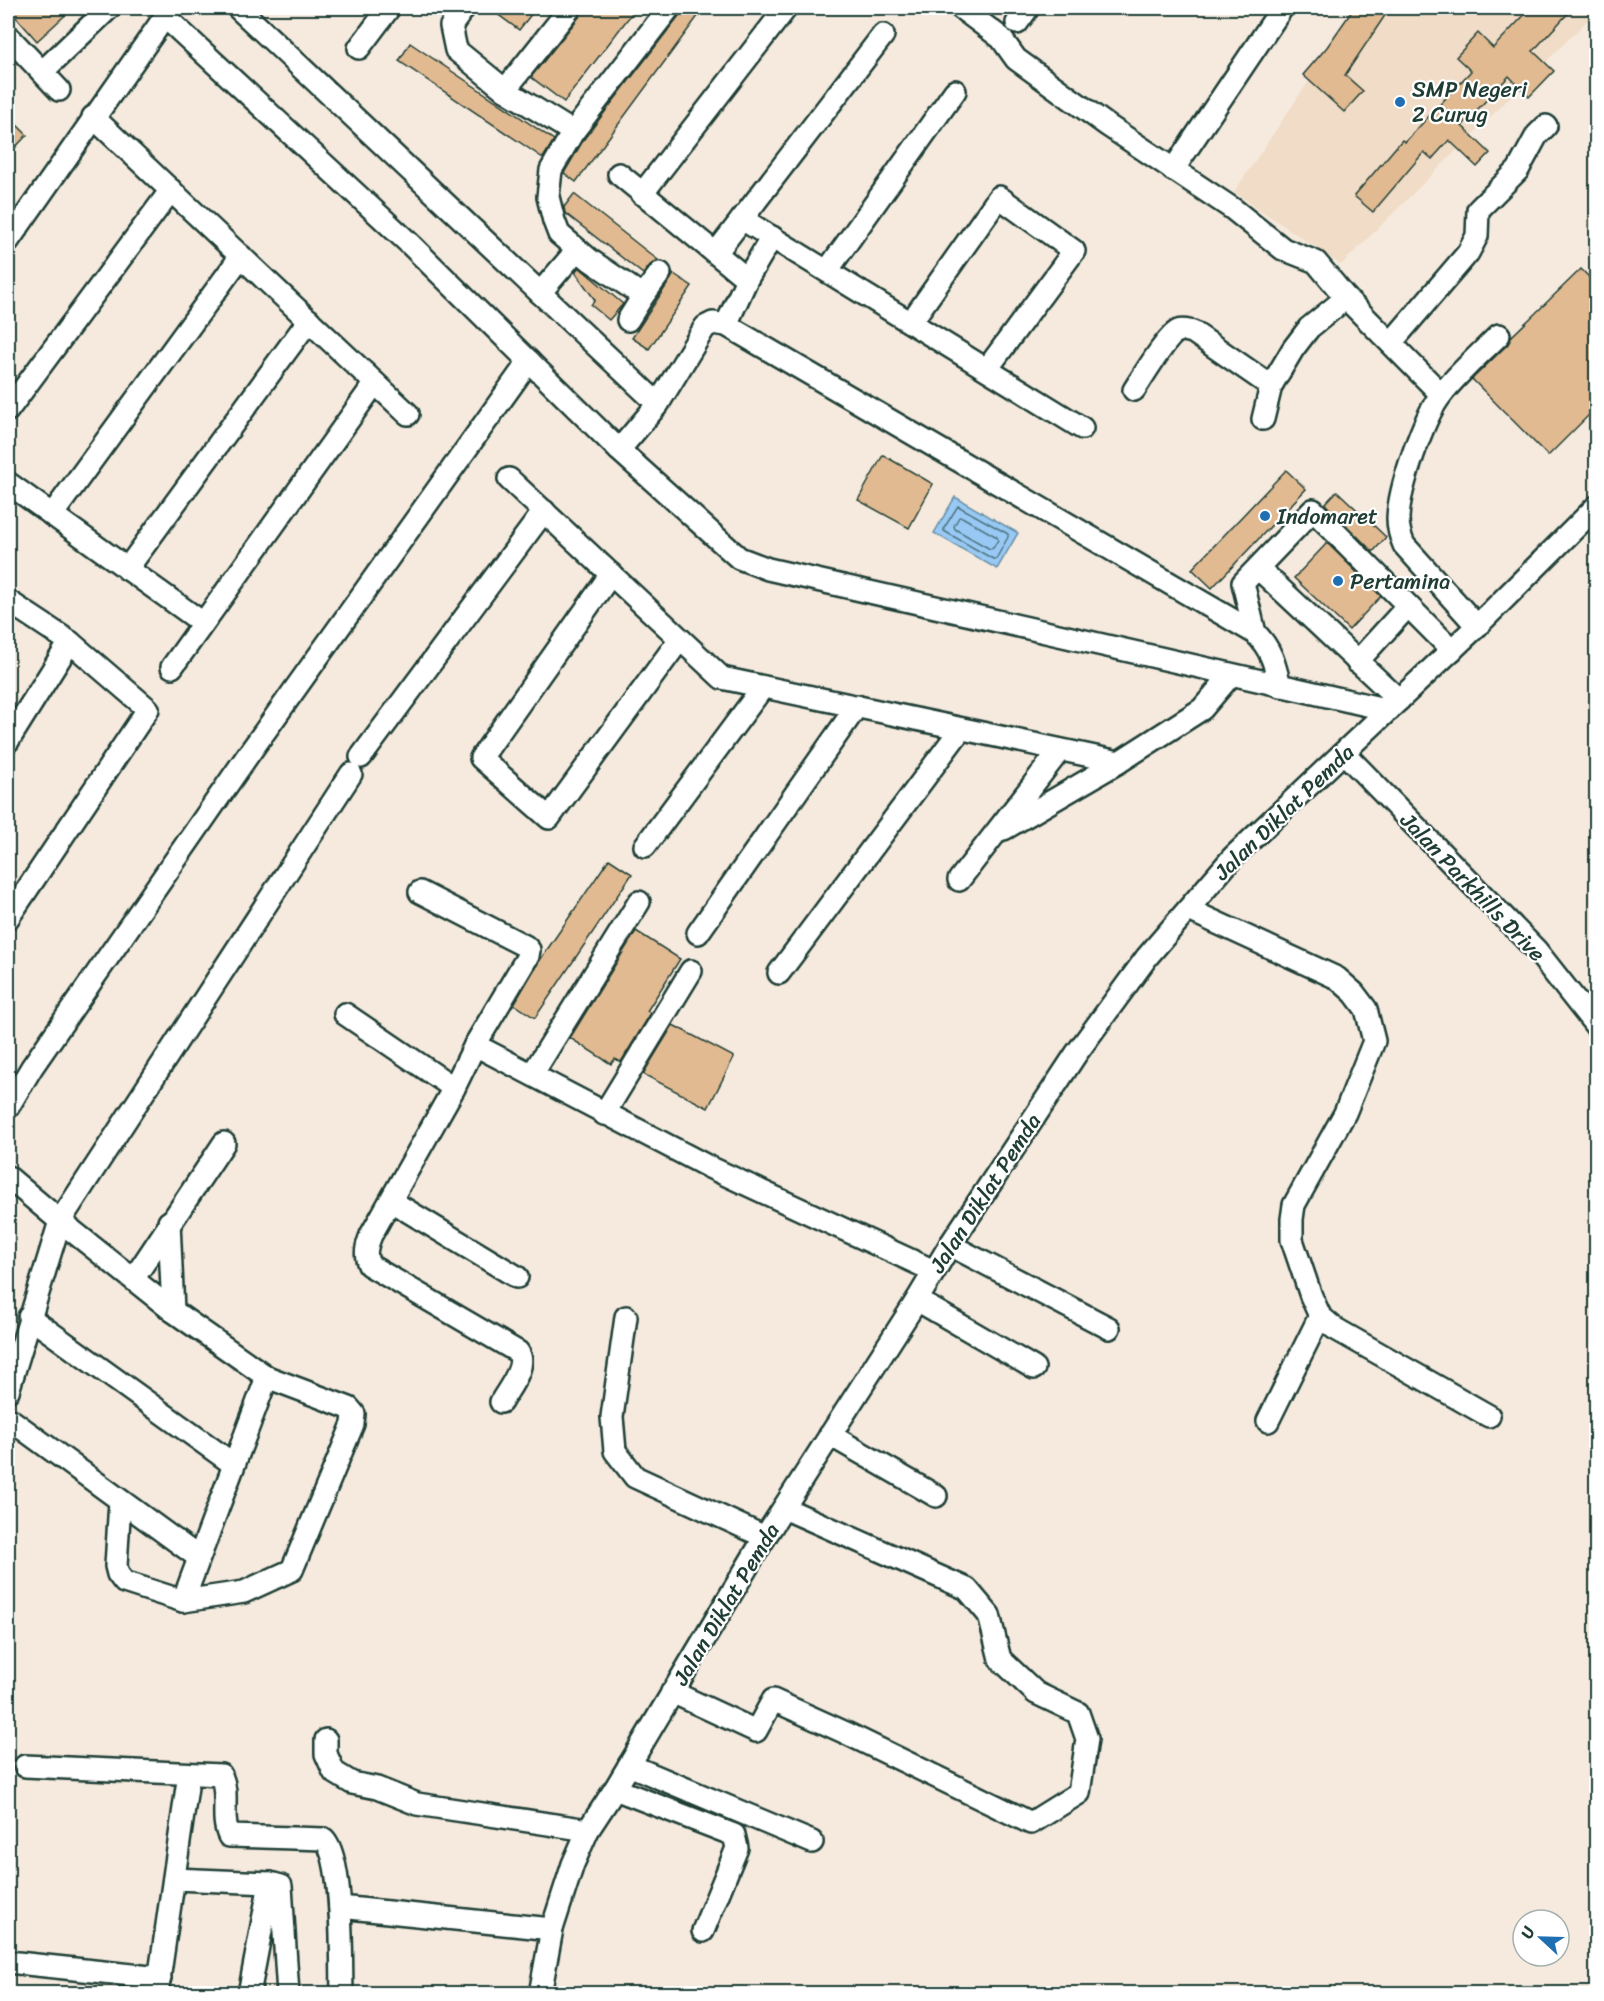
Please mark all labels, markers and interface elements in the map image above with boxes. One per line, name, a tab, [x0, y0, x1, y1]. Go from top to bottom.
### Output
place label: SMP Negeri 2 Curug	[1412, 70, 1528, 134]
marker: SMP Negeri 2 Curug	[1393, 95, 1407, 109]
place label: Indomaret	[1276, 497, 1378, 536]
marker: Indomaret	[1258, 509, 1272, 523]
place label: Pertamina	[1350, 562, 1450, 601]
marker: Pertamina	[1331, 574, 1345, 588]
street label: Jalan Diklat Pemda	[1204, 734, 1364, 891]
street label: Jalan Parkhills Drive	[1390, 802, 1555, 971]
street label: Jalan Diklat Pemda	[918, 1105, 1051, 1282]
street label: Jalan Diklat Pemda	[661, 1515, 790, 1694]
north arrow	[1511, 1908, 1571, 1968]
text: U	[1512, 1921, 1544, 1943]

